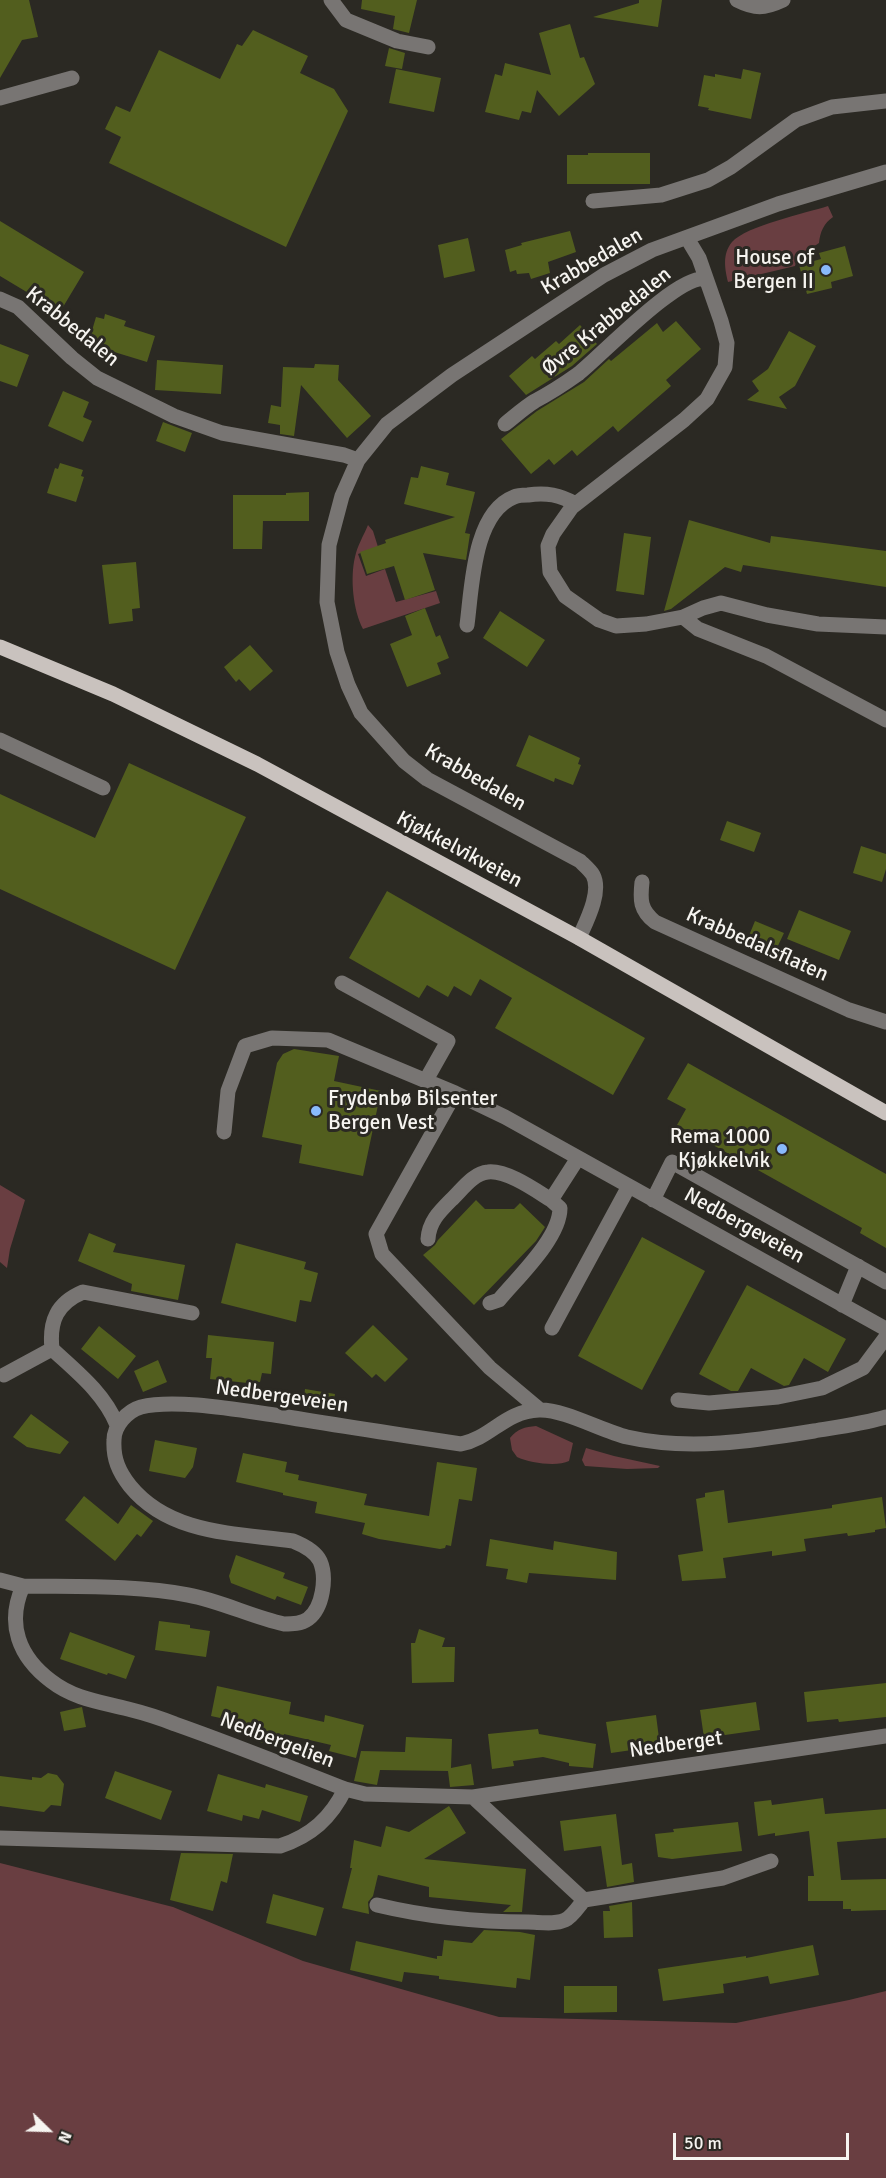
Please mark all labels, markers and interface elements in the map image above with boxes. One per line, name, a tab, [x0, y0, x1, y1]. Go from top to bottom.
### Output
street label: Krabbedalen	[537, 223, 647, 301]
place label: House of Bergen II	[733, 245, 814, 295]
street label: Øvre Krabbedalen	[537, 262, 677, 382]
marker: House of Bergen II	[819, 263, 833, 277]
street label: Krabbedalen	[20, 282, 124, 372]
street label: Krabbedalen	[420, 739, 530, 817]
street label: Kjøkkelvikveien	[392, 806, 526, 894]
street label: Krabbedalsflaten	[682, 902, 832, 988]
place label: Frydenbø Bilsenter Bergen Vest	[328, 1086, 497, 1136]
marker: Frydenbø Bilsenter Bergen Vest	[309, 1104, 323, 1118]
place label: Rema 1000 Kjøkkelvik	[670, 1124, 770, 1174]
marker: Rema 1000 Kjøkkelvik	[775, 1142, 789, 1156]
street label: Nedbergeveien	[679, 1183, 809, 1269]
street label: Nedbergeveien	[214, 1375, 350, 1419]
street label: Nedbergelien	[216, 1708, 338, 1774]
street label: Nedberget	[628, 1726, 724, 1764]
north arrow	[18, 2100, 78, 2160]
scale bar	[676, 2121, 852, 2159]
text: N	[53, 2128, 76, 2146]
text: 50 m	[684, 2132, 722, 2154]

